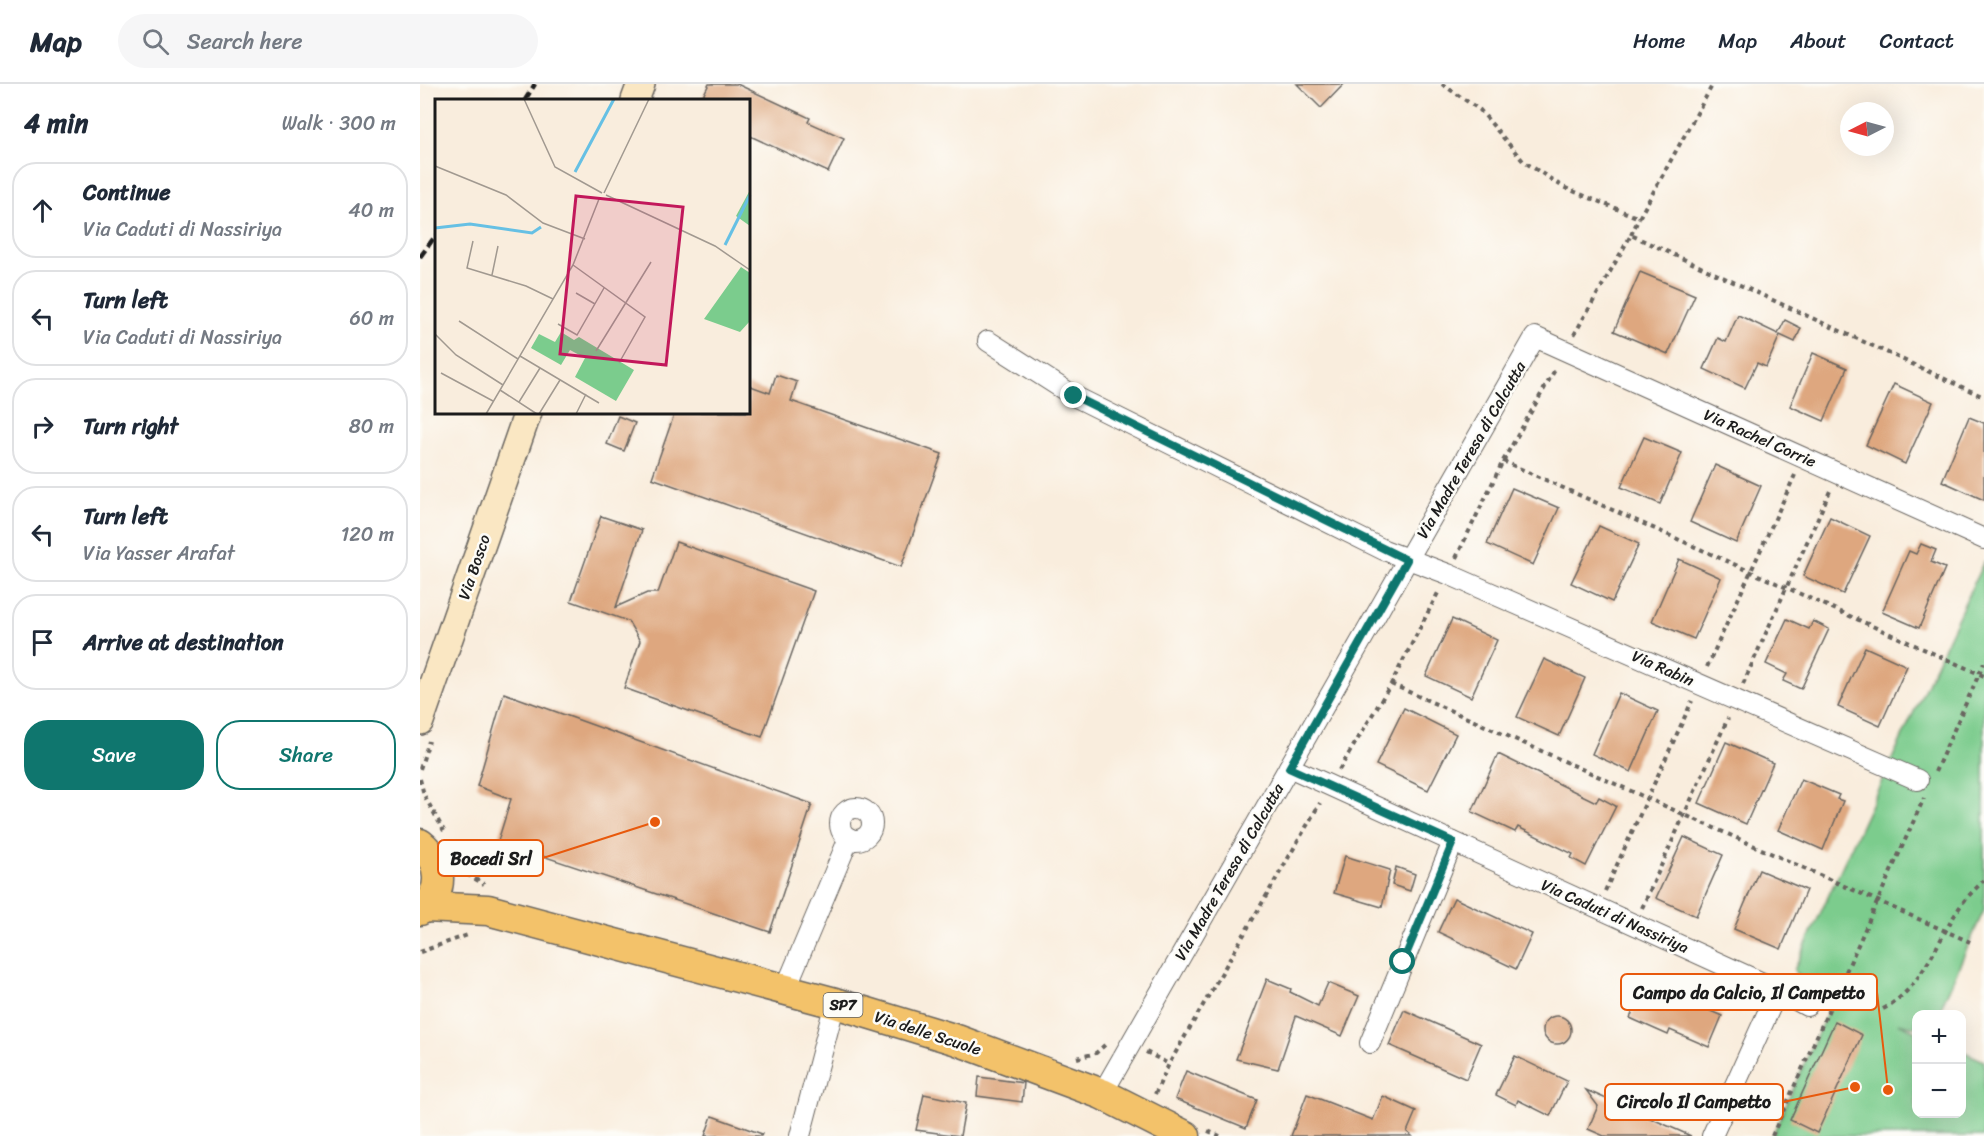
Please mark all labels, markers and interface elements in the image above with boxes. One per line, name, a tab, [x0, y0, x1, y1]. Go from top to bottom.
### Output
search box	[118, 14, 538, 68]
text: Map	[30, 17, 82, 66]
text: Search here	[187, 22, 303, 61]
text: Home	[1633, 22, 1685, 60]
text: Map	[1718, 22, 1757, 60]
text: About	[1790, 22, 1847, 60]
text: Contact	[1880, 22, 1954, 60]
icon: search	[139, 25, 172, 58]
inset map	[435, 99, 750, 414]
text: 4 min	[24, 100, 88, 146]
north arrow	[1840, 102, 1894, 156]
text: Walk · 300 m	[282, 106, 396, 141]
text: Continue	[83, 173, 171, 212]
text: 40 m	[348, 193, 394, 228]
icon: ahead	[26, 194, 59, 227]
text: Via Caduti di Nassiriya	[83, 212, 282, 247]
text: Turn left	[83, 281, 168, 320]
text: 60 m	[349, 301, 394, 336]
icon: left	[26, 302, 59, 335]
text: Via Caduti di Nassiriya	[83, 320, 282, 355]
street label: Via Madre Teresa di Calcutta	[1408, 355, 1534, 544]
route end	[1060, 382, 1086, 408]
street label: Via Rachel Corrie	[1699, 400, 1821, 476]
text: Turn right	[83, 407, 178, 446]
text: 80 m	[349, 409, 394, 444]
icon: right	[26, 410, 59, 443]
text: Turn left	[83, 497, 168, 536]
text: 120 m	[341, 517, 394, 552]
icon: left	[26, 518, 59, 551]
street label: Via Bosco	[449, 530, 499, 604]
text: Via Yasser Arafat	[83, 536, 235, 571]
text: Arrive at destination	[83, 623, 284, 662]
icon: arrive	[26, 626, 59, 659]
street label: Via Rabin	[1627, 641, 1699, 695]
button: Save	[24, 720, 204, 790]
button: Share	[216, 720, 396, 790]
street label: Via Madre Teresa di Calcutta	[1166, 777, 1292, 966]
callout: Bocedi Srl	[438, 840, 543, 876]
text: Bocedi Srl	[450, 843, 533, 875]
street label: Via Caduti di Nassiriya	[1536, 870, 1694, 962]
route start	[1389, 948, 1415, 974]
callout: Campo da Calcio, Il Campetto	[1621, 974, 1877, 1010]
text: Campo da Calcio, Il Campetto	[1632, 977, 1865, 1009]
road number: SP7	[824, 993, 862, 1017]
street label: Via delle Scuole	[871, 1002, 985, 1064]
map controls	[1912, 1010, 1966, 1118]
button: +	[1912, 1010, 1966, 1064]
button: −	[1912, 1064, 1966, 1118]
callout: Circolo Il Campetto	[1605, 1084, 1783, 1120]
text: Circolo Il Campetto	[1616, 1086, 1771, 1118]

